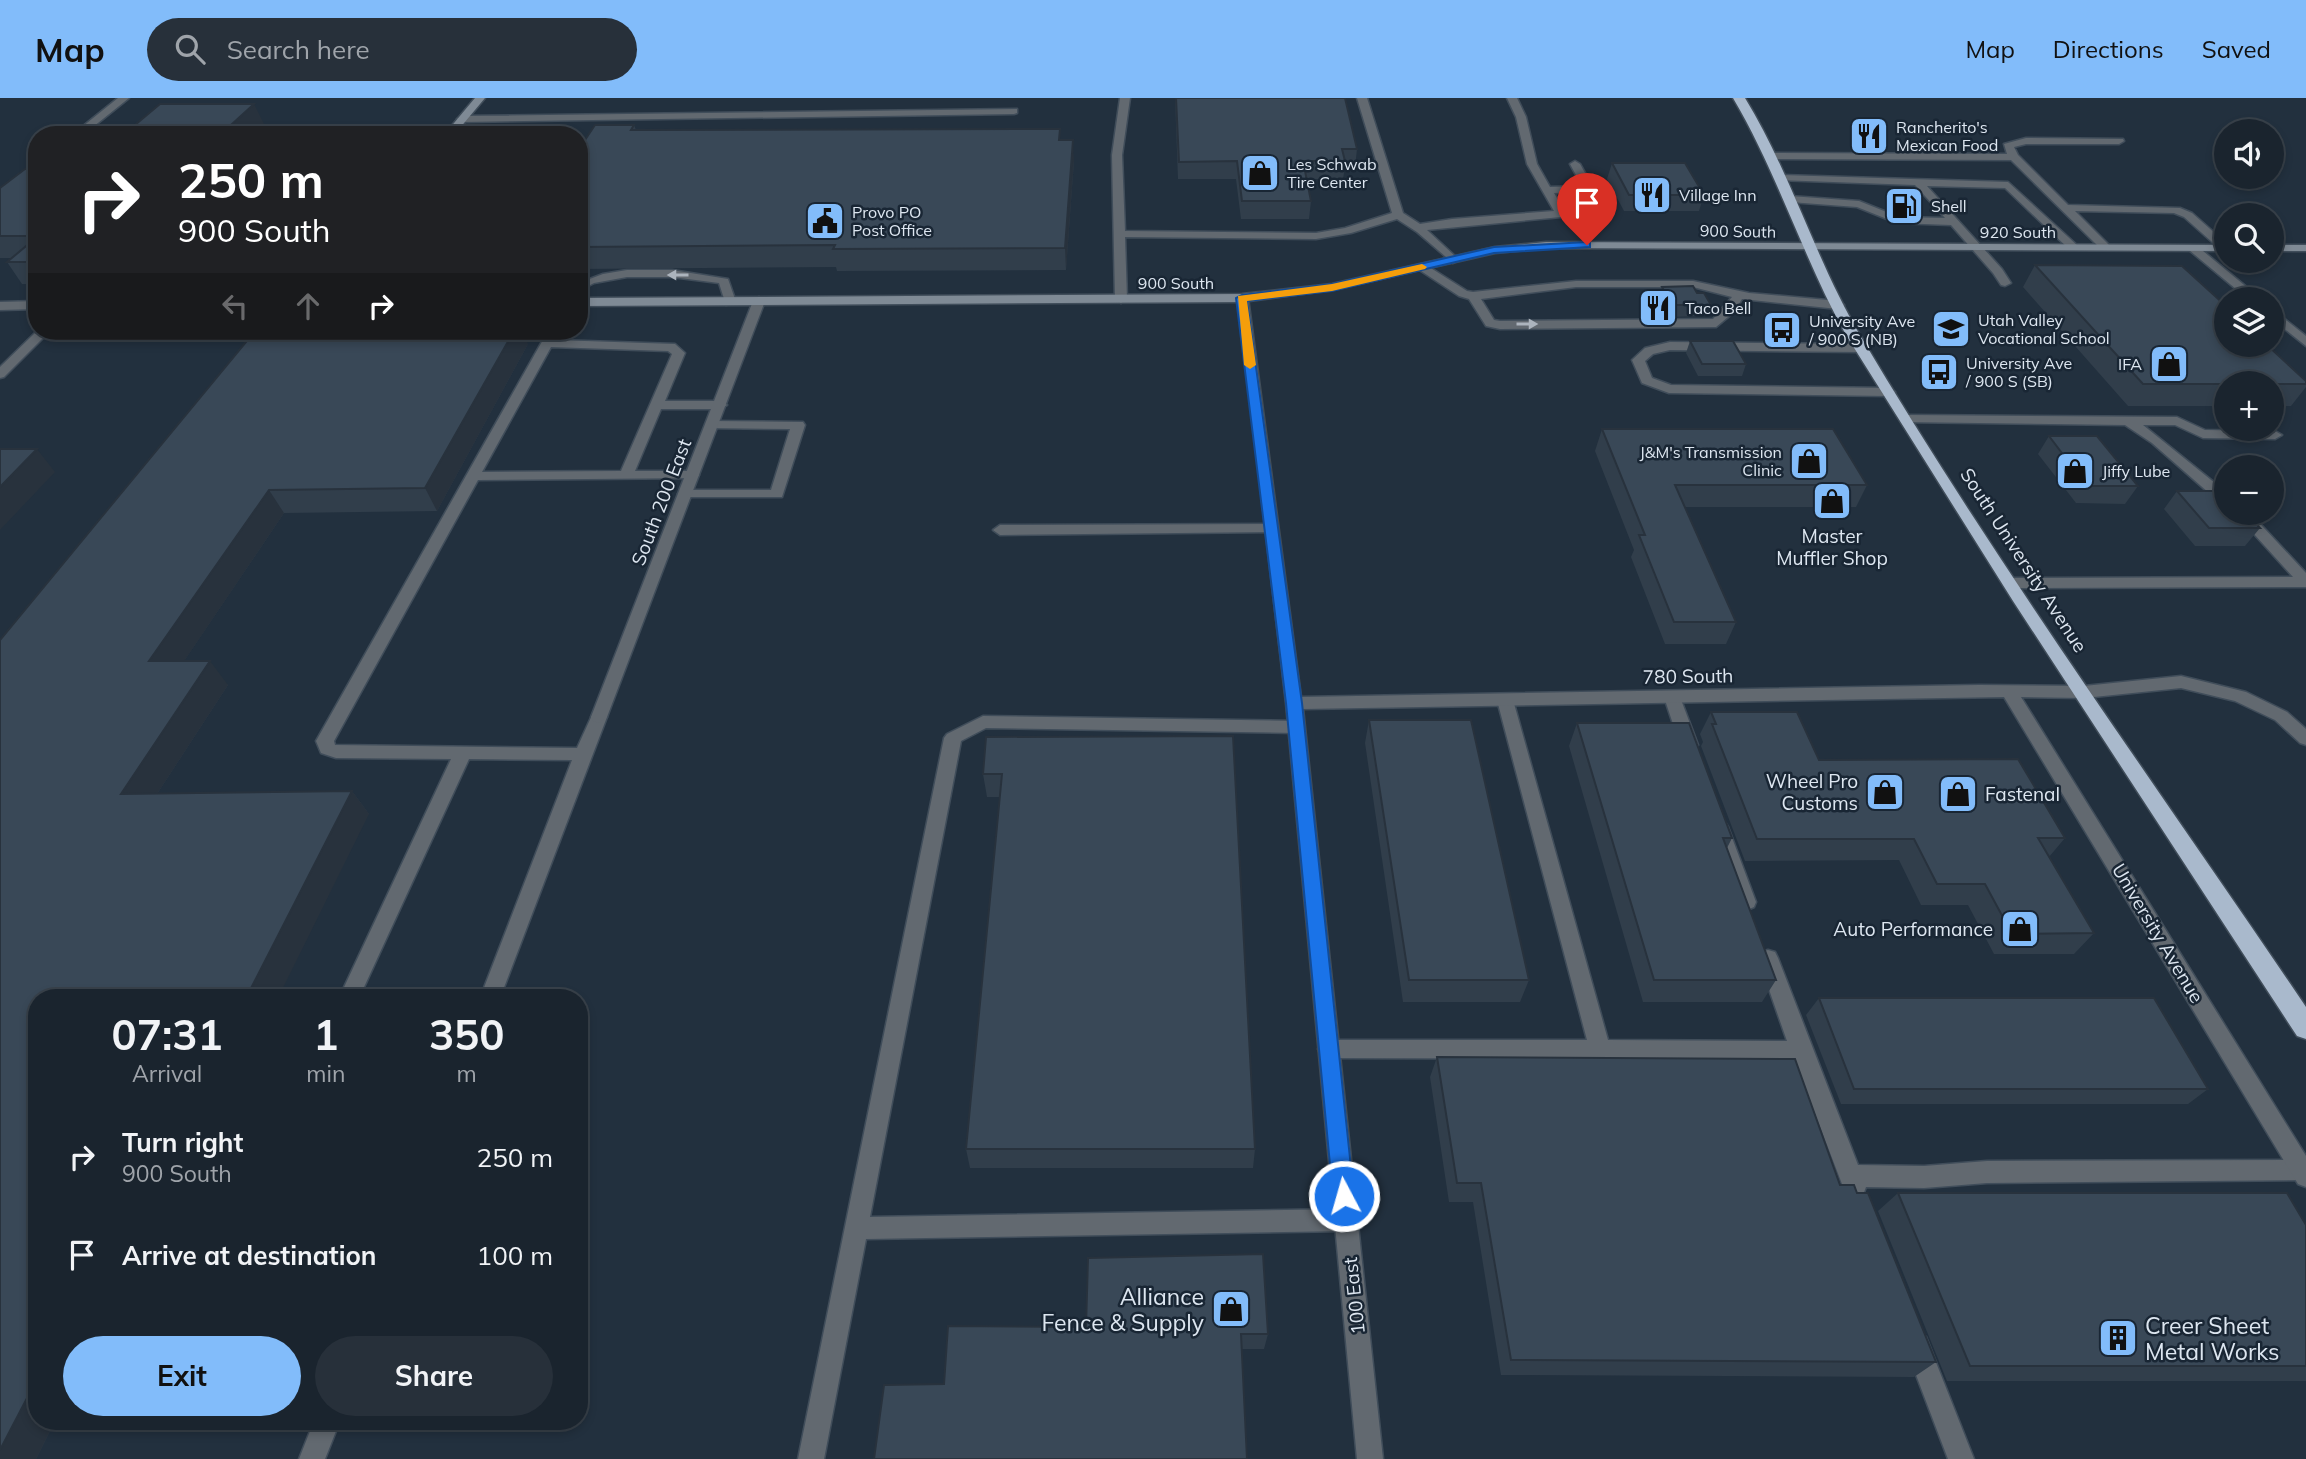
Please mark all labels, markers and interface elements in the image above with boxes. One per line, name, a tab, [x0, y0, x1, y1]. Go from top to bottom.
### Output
search box	[147, 18, 637, 81]
text: Map	[35, 29, 105, 70]
icon: search	[171, 30, 209, 68]
text: Search here	[227, 33, 370, 66]
text: Map	[1965, 34, 2015, 64]
text: Directions	[2053, 34, 2164, 64]
text: Saved	[2202, 34, 2271, 64]
restaurant icon: Rancherito's Mexican Food	[1848, 115, 1890, 157]
place label: Rancherito's Mexican Food	[1896, 117, 1998, 155]
map controls	[2214, 119, 2284, 525]
button: sound	[2214, 119, 2284, 189]
text: 250 m	[178, 149, 324, 210]
shop icon: Les Schwab Tire Center	[1239, 152, 1281, 194]
icon: right	[63, 154, 154, 245]
place label: Les Schwab Tire Center	[1287, 154, 1377, 192]
pin	[1557, 173, 1617, 245]
restaurant icon: Village Inn	[1631, 174, 1673, 216]
icon: arrive	[1568, 184, 1606, 222]
place label: Village Inn	[1679, 185, 1757, 205]
fuel station icon: Shell	[1883, 185, 1925, 227]
place label: Shell	[1931, 196, 1967, 216]
public building icon: Provo PO Post Office	[804, 200, 846, 242]
place label: Provo PO Post Office	[852, 202, 932, 240]
button: search	[2214, 203, 2284, 273]
text: 900 South	[178, 210, 331, 250]
street label: 900 South	[1700, 220, 1776, 242]
street label: 920 South	[1980, 222, 2056, 242]
one-way arrow	[667, 269, 689, 281]
street label: 900 South	[1138, 273, 1214, 293]
icon: left	[216, 287, 254, 325]
icon: ahead	[289, 287, 327, 325]
icon: right	[362, 287, 400, 325]
restaurant icon: Taco Bell	[1637, 287, 1679, 329]
button: layers	[2214, 287, 2284, 357]
place label: Taco Bell	[1685, 298, 1751, 318]
school or university icon: Utah Valley Vocational School	[1930, 308, 1972, 350]
bus stop icon: University Ave / 900 S (NB)	[1761, 309, 1803, 351]
place label: Utah Valley Vocational School	[1978, 310, 2110, 348]
place label: University Ave / 900 S (NB)	[1808, 311, 1915, 349]
one-way arrow	[1516, 318, 1538, 330]
shop icon: IFA	[2148, 343, 2190, 385]
bus stop icon: University Ave / 900 S (SB)	[1918, 351, 1960, 393]
place label: University Ave / 900 S (SB)	[1965, 353, 2072, 391]
place label: IFA	[2118, 354, 2142, 374]
button: +	[2214, 371, 2284, 441]
street label: South 200 East	[626, 435, 696, 569]
shop icon: J&M's Transmission Clinic	[1788, 440, 1830, 482]
place label: J&M's Transmission Clinic	[1639, 442, 1782, 480]
shop icon: Jiffy Lube	[2054, 450, 2096, 492]
button: −	[2214, 455, 2284, 525]
place label: Jiffy Lube	[2102, 461, 2170, 481]
street label: South University Avenue	[1955, 463, 2093, 657]
shop icon: Master Muffler Shop	[1811, 480, 1853, 522]
place label: Master Muffler Shop	[1776, 524, 1888, 570]
street label: 780 South	[1643, 663, 1733, 689]
place label: Wheel Pro Customs	[1766, 769, 1858, 815]
shop icon: Wheel Pro Customs	[1864, 771, 1906, 813]
shop icon: Fastenal	[1937, 773, 1979, 815]
place label: Fastenal	[1985, 782, 2060, 806]
street label: University Avenue	[2107, 859, 2209, 1007]
shop icon: Auto Performance	[1999, 908, 2041, 950]
place label: Auto Performance	[1833, 917, 1993, 941]
text: 07:31	[112, 1008, 223, 1061]
text: 1	[313, 1008, 338, 1061]
text: 350	[429, 1008, 504, 1061]
text: Arrival	[132, 1059, 202, 1088]
text: min	[306, 1059, 345, 1088]
text: m	[457, 1059, 477, 1088]
text: Turn right	[122, 1126, 243, 1159]
icon: right	[63, 1138, 101, 1176]
text: 250 m	[477, 1141, 553, 1174]
text: 900 South	[122, 1159, 232, 1188]
position arrow	[1307, 1159, 1381, 1233]
icon: arrive	[63, 1236, 101, 1274]
text: Arrive at destination	[122, 1239, 377, 1272]
text: 100 m	[477, 1239, 553, 1272]
street label: 100 East	[1338, 1256, 1370, 1336]
place label: Alliance Fence & Supply	[1042, 1282, 1204, 1337]
shop icon: Alliance Fence & Supply	[1210, 1288, 1252, 1330]
place label: Creer Sheet Metal Works	[2145, 1311, 2279, 1366]
building icon: Creer Sheet Metal Works	[2097, 1317, 2139, 1359]
button: Exit	[63, 1336, 301, 1416]
button: Share	[315, 1336, 553, 1416]

